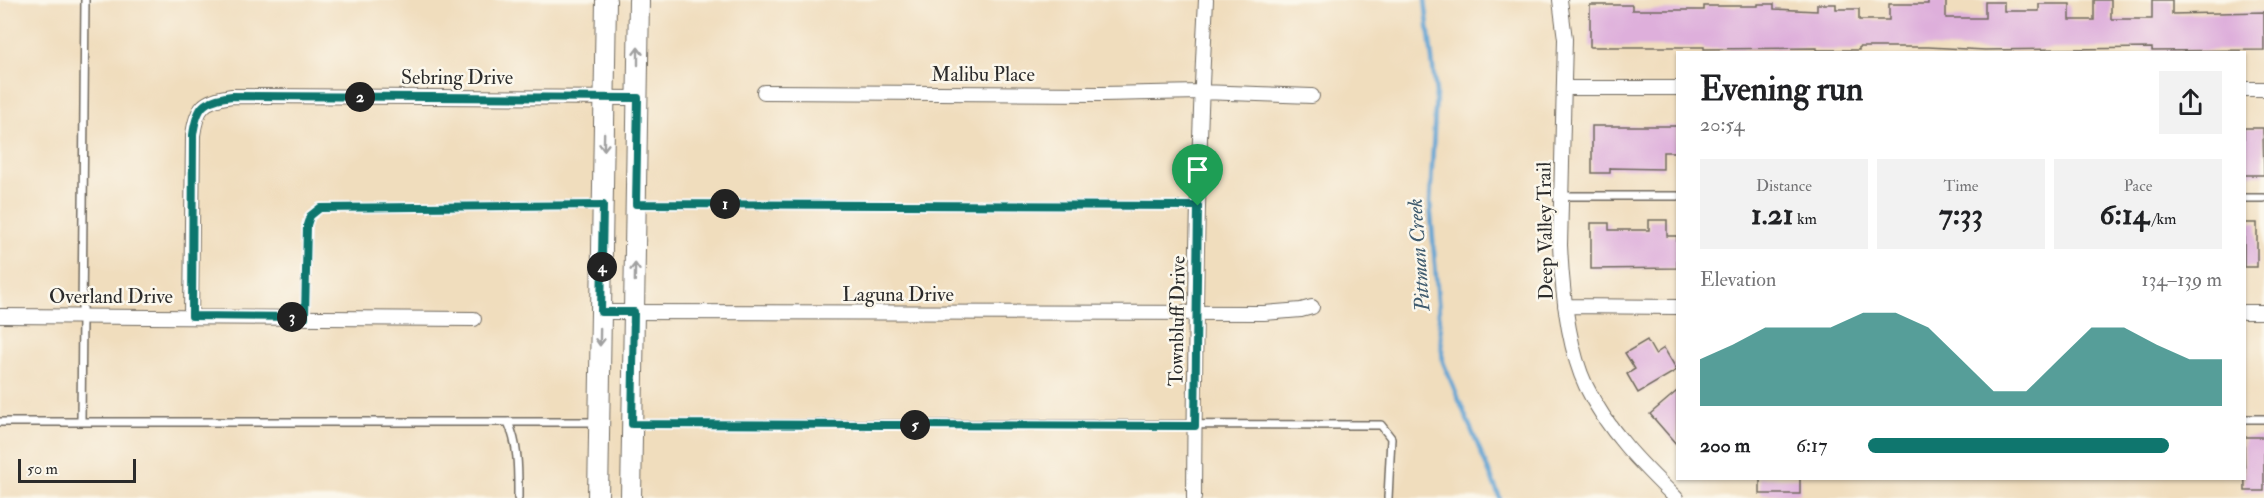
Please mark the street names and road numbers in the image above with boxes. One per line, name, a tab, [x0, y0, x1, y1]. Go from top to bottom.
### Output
street label: Malibu Place	[931, 62, 1035, 87]
street label: Sebring Drive	[401, 65, 513, 90]
street label: Deep Valley Trail	[1531, 162, 1560, 300]
street label: Townbluff Drive	[1163, 255, 1191, 387]
street label: Laguna Drive	[842, 282, 954, 307]
street label: Overland Drive	[49, 284, 173, 309]

